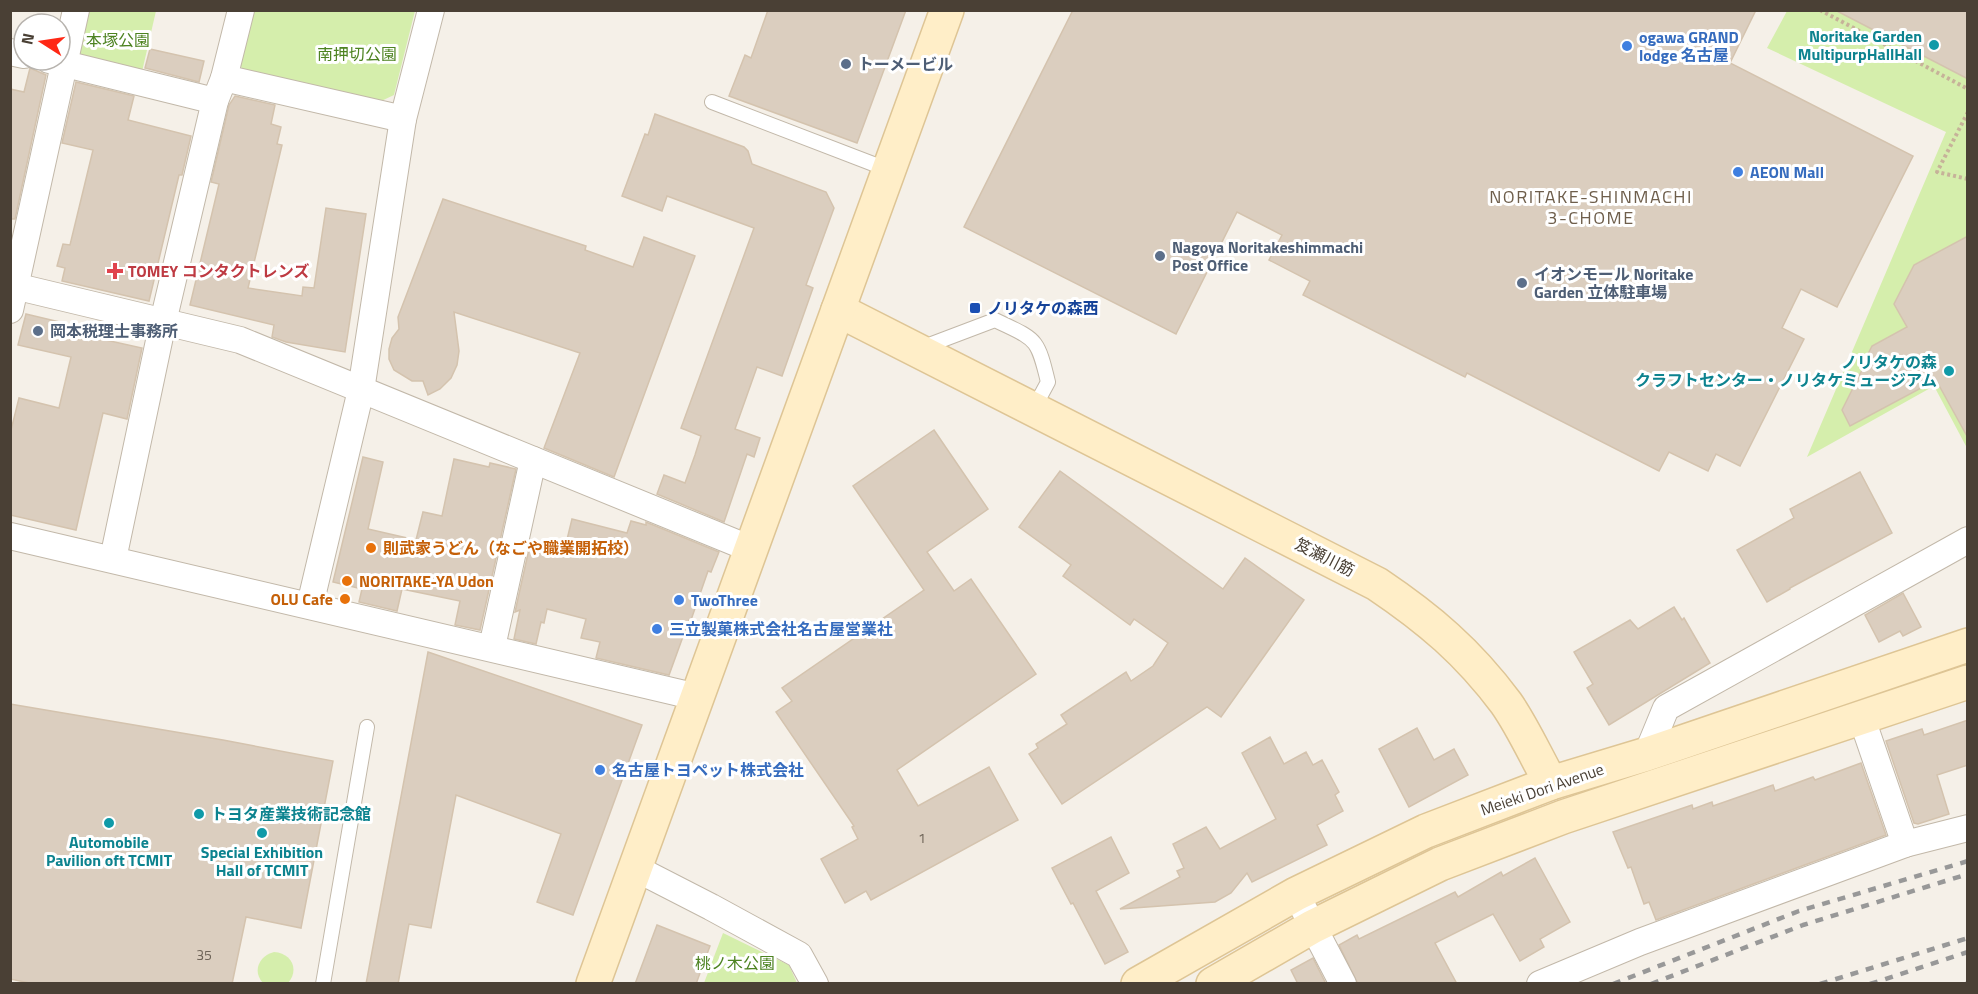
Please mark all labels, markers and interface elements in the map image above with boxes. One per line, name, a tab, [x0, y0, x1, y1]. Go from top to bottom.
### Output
north arrow	[12, 12, 72, 72]
place label: Noritake Garden MultipurpHallHall	[1798, 24, 1922, 66]
place label: ogawa GRAND lodge 名古屋	[1639, 25, 1739, 67]
park label: 本塚公園	[86, 28, 150, 52]
text: N	[14, 31, 40, 47]
marker: Noritake Garden MultipurpHallHall	[1927, 38, 1941, 52]
marker: ogawa GRAND lodge 名古屋	[1620, 39, 1634, 53]
park label: 南押切公園	[317, 42, 397, 66]
place label: トーメービル	[858, 52, 953, 76]
marker: トーメービル	[839, 57, 853, 71]
place label: AEON Mall	[1750, 160, 1824, 184]
marker: AEON Mall	[1731, 165, 1745, 179]
district label: NORITAKE-SHINMACHI 3-CHOME	[1489, 183, 1693, 231]
place label: Nagoya Noritakeshimmachi Post Office	[1172, 235, 1363, 277]
marker: Nagoya Noritakeshimmachi Post Office	[1153, 249, 1167, 263]
place label: TOMEY コンタクトレンズ	[128, 259, 309, 283]
marker: TOMEY コンタクトレンズ	[106, 262, 124, 280]
place label: イオンモール Noritake Garden 立体駐車場	[1534, 262, 1693, 304]
marker: イオンモール Noritake Garden 立体駐車場	[1515, 276, 1529, 290]
place label: ノリタケの森西	[987, 296, 1099, 320]
marker: ノリタケの森西	[968, 301, 982, 315]
place label: 岡本税理士事務所	[50, 319, 178, 343]
marker: 岡本税理士事務所	[31, 324, 45, 338]
place label: ノリタケの森 クラフトセンター・ノリタケミュージアム	[1635, 350, 1937, 392]
marker: ノリタケの森 クラフトセンター・ノリタケミュージアム	[1942, 364, 1956, 378]
street label: 笈瀬川筋	[1291, 532, 1359, 582]
place label: 則武家うどん（なごや職業開拓校）	[383, 536, 639, 560]
marker: 則武家うどん（なごや職業開拓校）	[364, 541, 378, 555]
place label: NORITAKE-YA Udon	[359, 569, 494, 593]
marker: NORITAKE-YA Udon	[340, 574, 354, 588]
place label: OLU Cafe	[270, 587, 333, 611]
place label: TwoThree	[691, 588, 758, 612]
marker: OLU Cafe	[338, 592, 352, 606]
marker: TwoThree	[672, 593, 686, 607]
place label: 三立製菓株式会社名古屋営業社	[669, 617, 893, 641]
marker: 三立製菓株式会社名古屋営業社	[650, 622, 664, 636]
street label: Meieki Dori Avenue	[1477, 757, 1607, 821]
place label: 名古屋トヨペット株式会社	[612, 758, 804, 782]
marker: 名古屋トヨペット株式会社	[593, 763, 607, 777]
place label: トヨタ産業技術記念館	[211, 802, 371, 826]
marker: トヨタ産業技術記念館	[192, 807, 206, 821]
marker: Automobile Pavilion oft TCMIT	[102, 816, 116, 830]
marker: Special Exhibition Hall of TCMIT	[255, 826, 269, 840]
house number: 1	[918, 827, 926, 848]
place label: Automobile Pavilion oft TCMIT	[46, 830, 173, 872]
place label: Special Exhibition Hall of TCMIT	[201, 840, 323, 882]
house number: 35	[196, 944, 212, 965]
park label: 桃ノ木公園	[695, 951, 775, 975]

